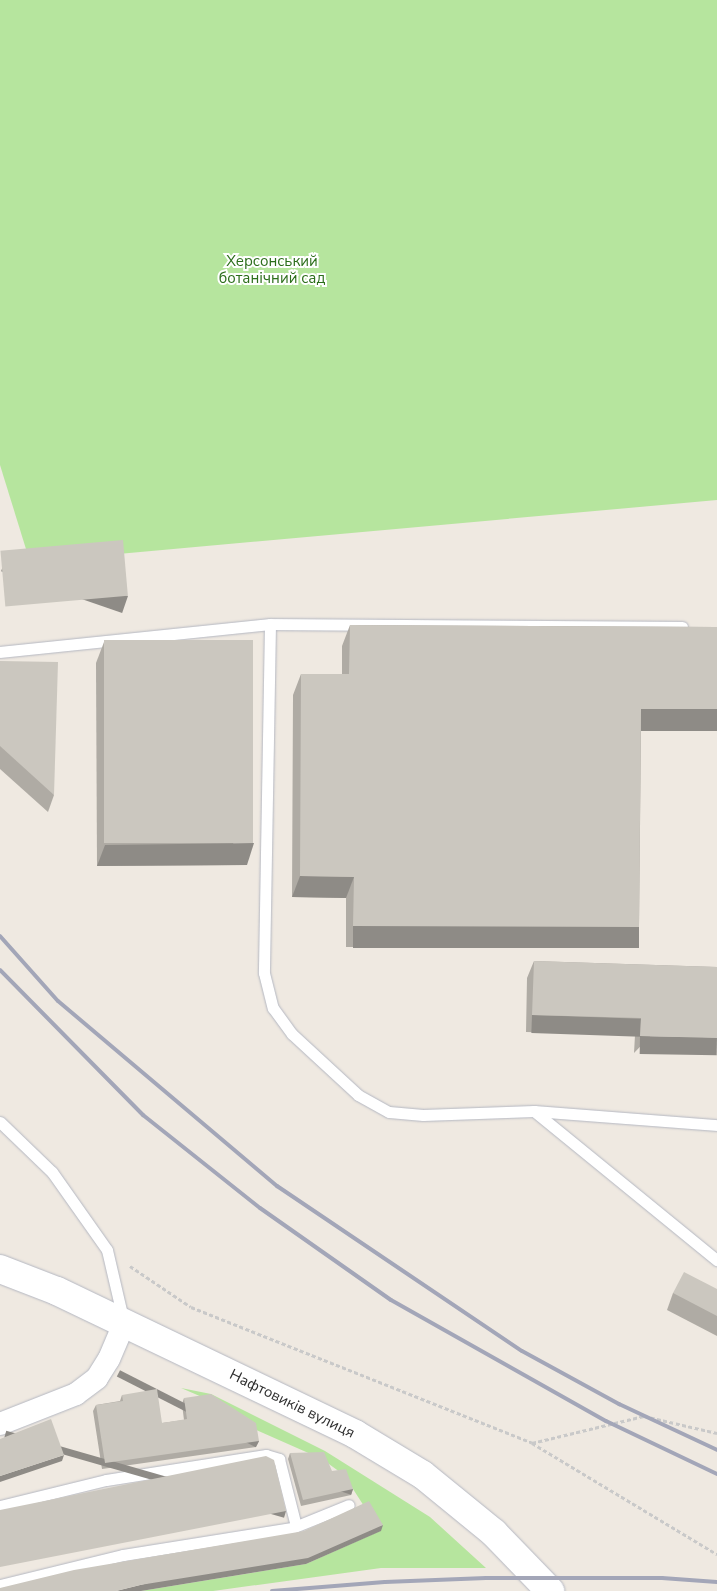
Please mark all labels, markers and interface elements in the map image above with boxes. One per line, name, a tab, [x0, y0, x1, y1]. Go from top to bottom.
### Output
park label: Херсонський ботанічний сад	[219, 252, 325, 287]
street label: Нафтовиків вулиця	[226, 1366, 358, 1442]

